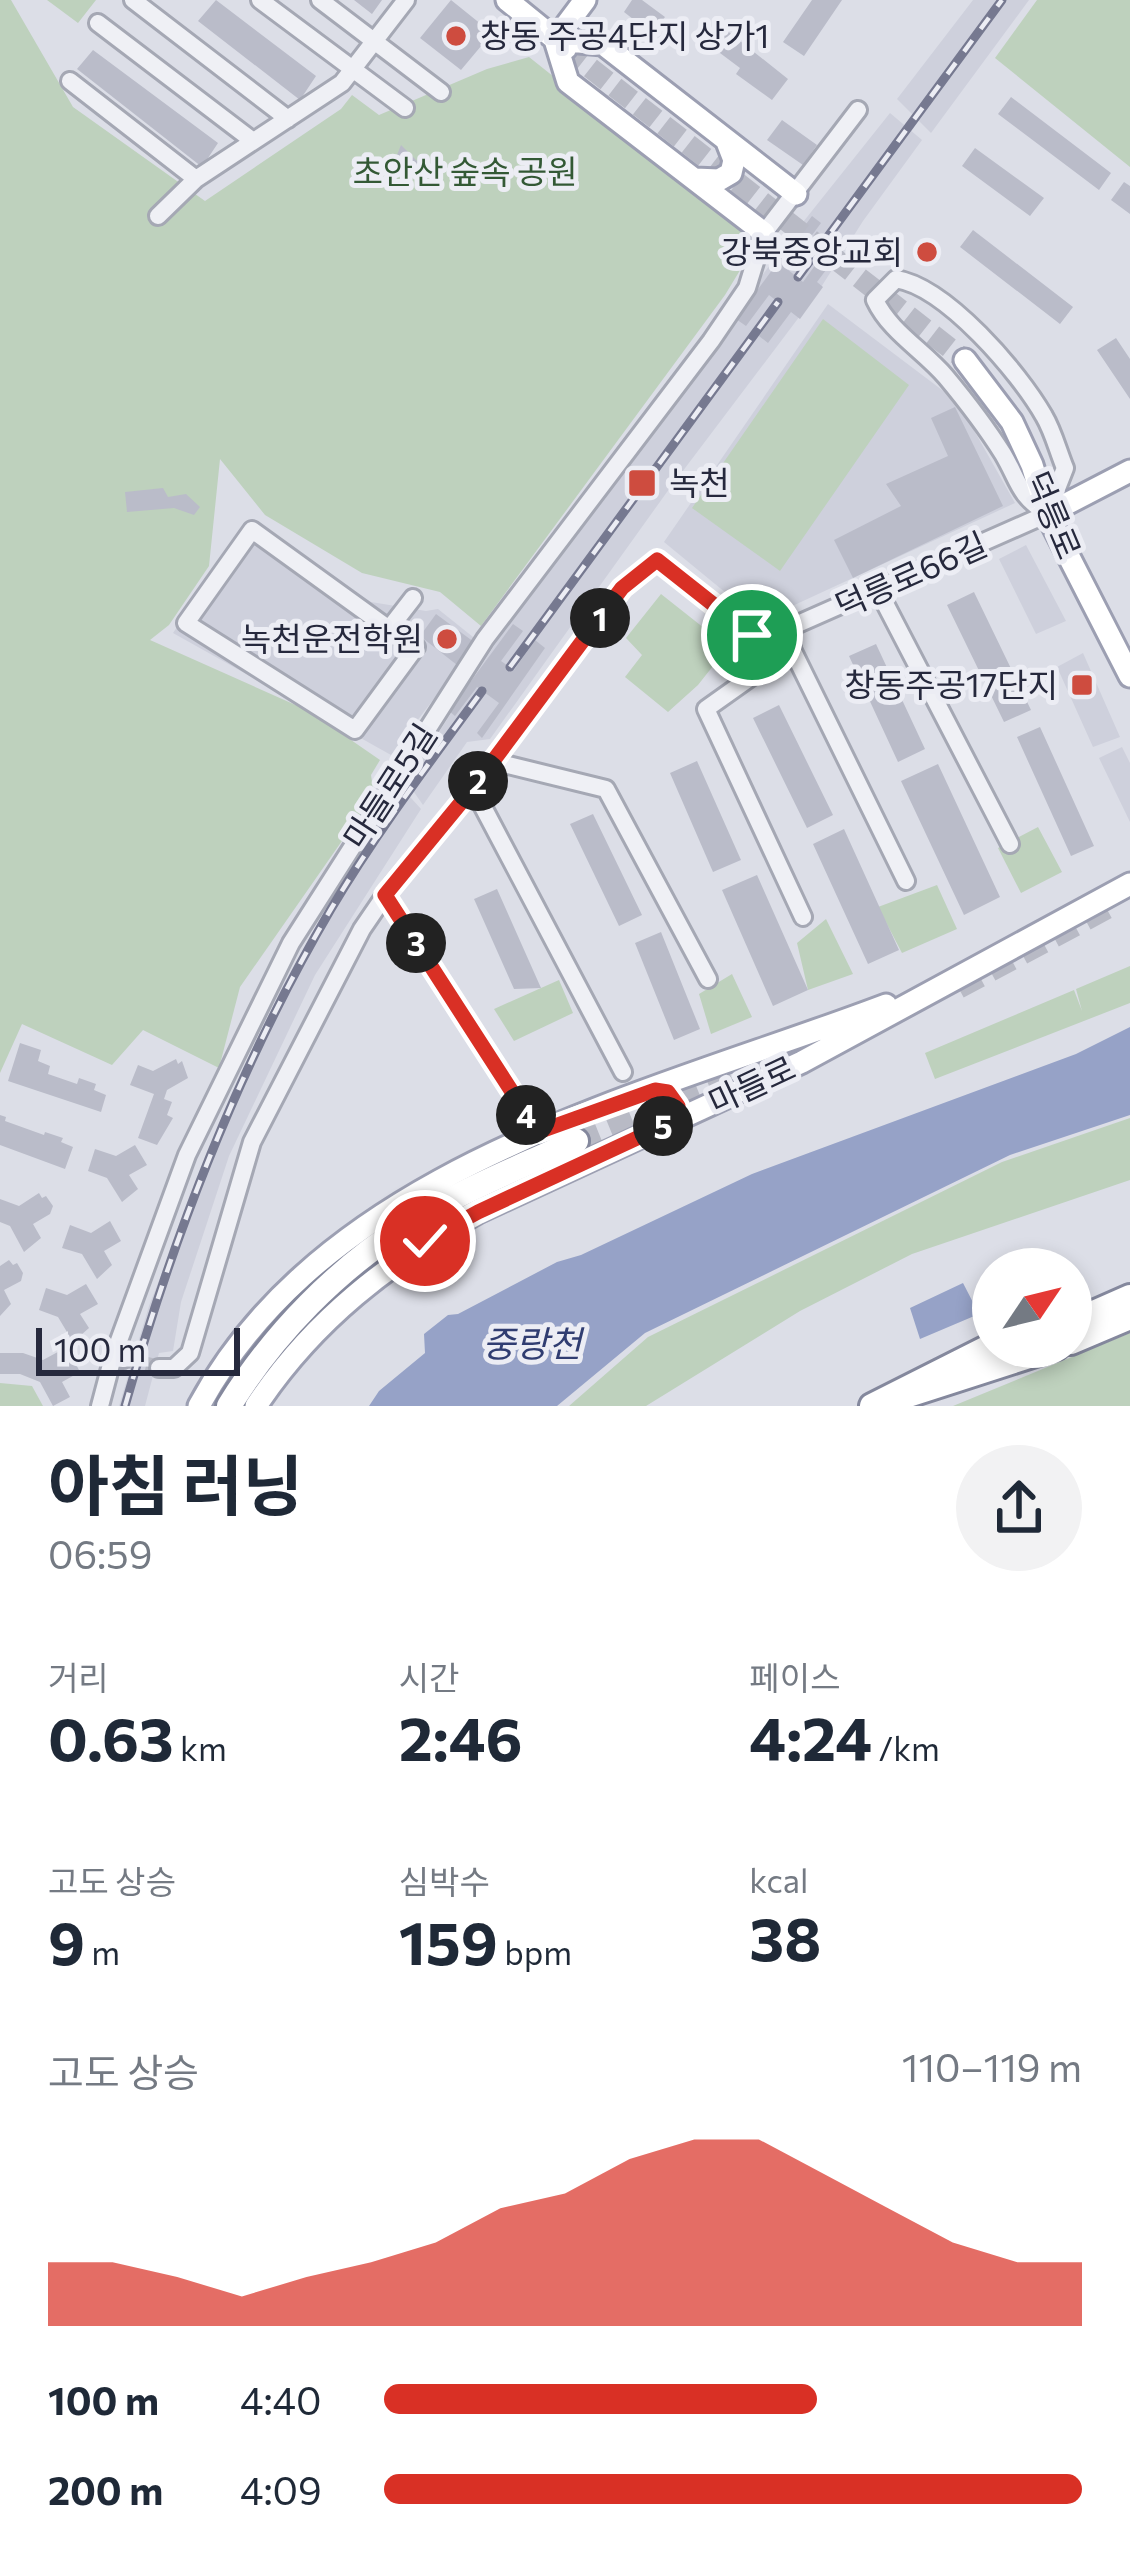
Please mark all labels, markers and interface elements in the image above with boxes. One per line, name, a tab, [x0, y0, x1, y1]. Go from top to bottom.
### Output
place label: 창동 주공4단지 상가1	[480, 14, 769, 55]
marker: 창동 주공4단지 상가1	[443, 23, 469, 49]
park label: 초안산 숲속 공원	[352, 150, 578, 191]
place label: 강북중앙교회	[721, 230, 903, 271]
marker: 강북중앙교회	[914, 239, 940, 265]
place label: 녹천	[669, 461, 730, 502]
street label: 덕릉로	[1018, 464, 1091, 564]
marker: 녹천	[626, 467, 658, 499]
street label: 덕릉로66길	[828, 522, 993, 625]
pin	[701, 584, 803, 686]
pin: 1	[570, 588, 630, 648]
text: 1	[593, 597, 607, 638]
icon: arrive	[719, 602, 785, 668]
place label: 녹천운전학원	[241, 617, 423, 658]
marker: 녹천운전학원	[434, 626, 460, 652]
place label: 창동주공17단지	[844, 663, 1058, 704]
marker: 창동주공17단지	[1069, 672, 1095, 698]
street label: 마들로5길	[333, 715, 444, 855]
pin: 2	[448, 751, 508, 811]
text: 2	[469, 760, 487, 801]
pin: 3	[386, 913, 446, 973]
text: 3	[406, 922, 426, 963]
street label: 마들로	[701, 1046, 801, 1121]
pin: 4	[496, 1085, 556, 1145]
text: 4	[516, 1094, 536, 1135]
pin: 5	[633, 1096, 693, 1156]
text: 5	[653, 1105, 673, 1146]
pin	[374, 1190, 476, 1292]
icon: check	[392, 1208, 458, 1274]
north arrow	[972, 1248, 1092, 1368]
map controls	[972, 1248, 1092, 1368]
water label: 중랑천	[482, 1320, 586, 1364]
scale bar	[36, 1322, 240, 1375]
text: 100 m	[54, 1328, 146, 1369]
text: 아침 러닝	[48, 1443, 304, 1524]
button: share	[956, 1445, 1082, 1571]
text: 06:59	[48, 1529, 152, 1577]
text: 거리	[48, 1656, 109, 1697]
text: 시간	[399, 1656, 459, 1697]
text: 페이스	[749, 1656, 840, 1697]
text: 0.63	[48, 1700, 174, 1773]
text: 2:46	[399, 1700, 523, 1773]
text: 4:24	[749, 1700, 872, 1773]
text: km	[174, 1727, 227, 1768]
text: /km	[872, 1727, 940, 1768]
text: kcal	[749, 1859, 808, 1900]
text: 고도 상승	[48, 1860, 176, 1901]
text: 심박수	[399, 1860, 490, 1901]
text: 38	[749, 1900, 821, 1973]
text: 9	[48, 1904, 85, 1977]
text: 159	[399, 1904, 498, 1977]
text: m	[85, 1931, 120, 1972]
text: bpm	[498, 1931, 572, 1972]
text: 110–119 m	[902, 2042, 1082, 2090]
text: 고도 상승	[48, 2047, 199, 2095]
text: 100 m	[48, 2375, 159, 2423]
text: 4:40	[240, 2375, 321, 2423]
text: 200 m	[48, 2465, 163, 2513]
text: 4:09	[240, 2465, 322, 2513]

